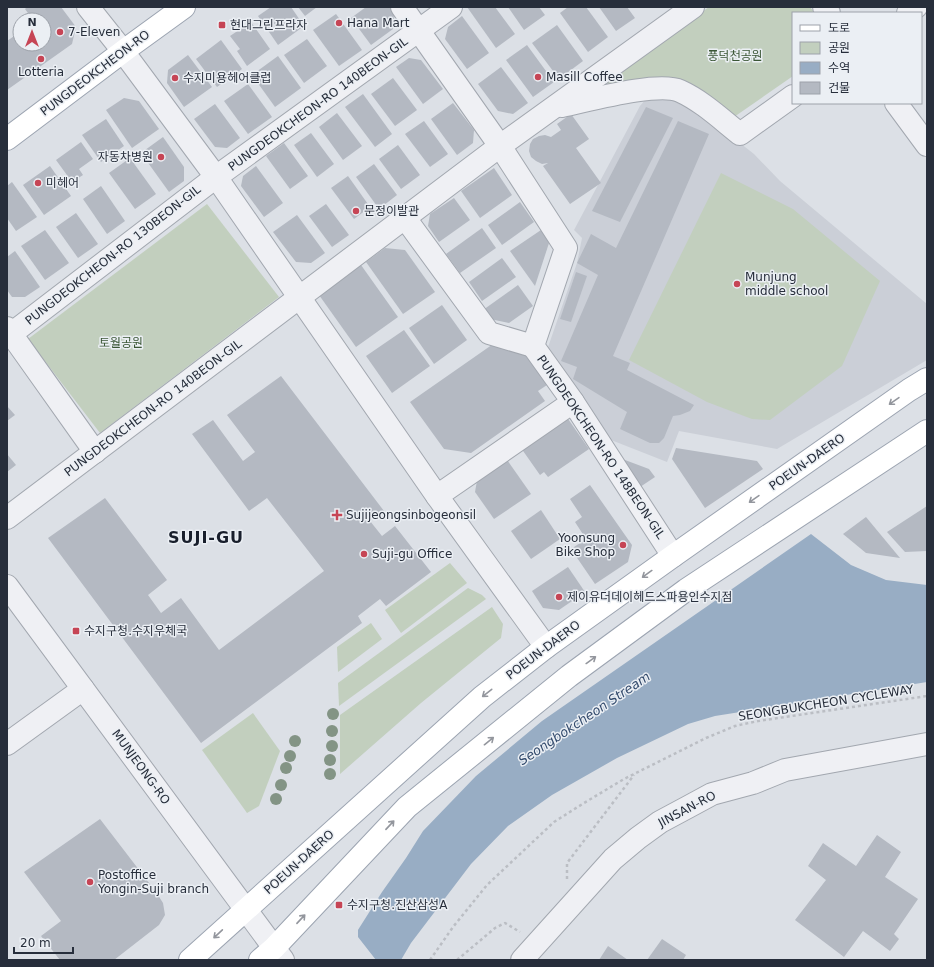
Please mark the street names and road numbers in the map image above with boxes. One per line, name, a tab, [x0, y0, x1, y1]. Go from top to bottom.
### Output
street label: PUNGDEOKCHEON-RO	[38, 27, 152, 119]
street label: PUNGDEOKCHEON-RO 140BEON-GIL	[225, 34, 411, 174]
street label: PUNGDEOKCHEON-RO 130BEON-GIL	[23, 182, 204, 328]
street label: PUNGDEOKCHEON-RO 140BEON-GIL	[62, 336, 245, 479]
street label: PUNGDEOKCHEON-RO 148BEON-GIL	[534, 352, 668, 542]
street label: POEUN-DAERO	[767, 431, 847, 493]
street label: POEUN-DAERO	[503, 618, 583, 682]
street label: SEONGBUKCHEON CYCLEWAY	[737, 682, 915, 724]
street label: MUNJEONG-RO	[109, 727, 173, 807]
street label: JINSAN-RO	[655, 788, 718, 830]
street label: POEUN-DAERO	[261, 827, 337, 897]

